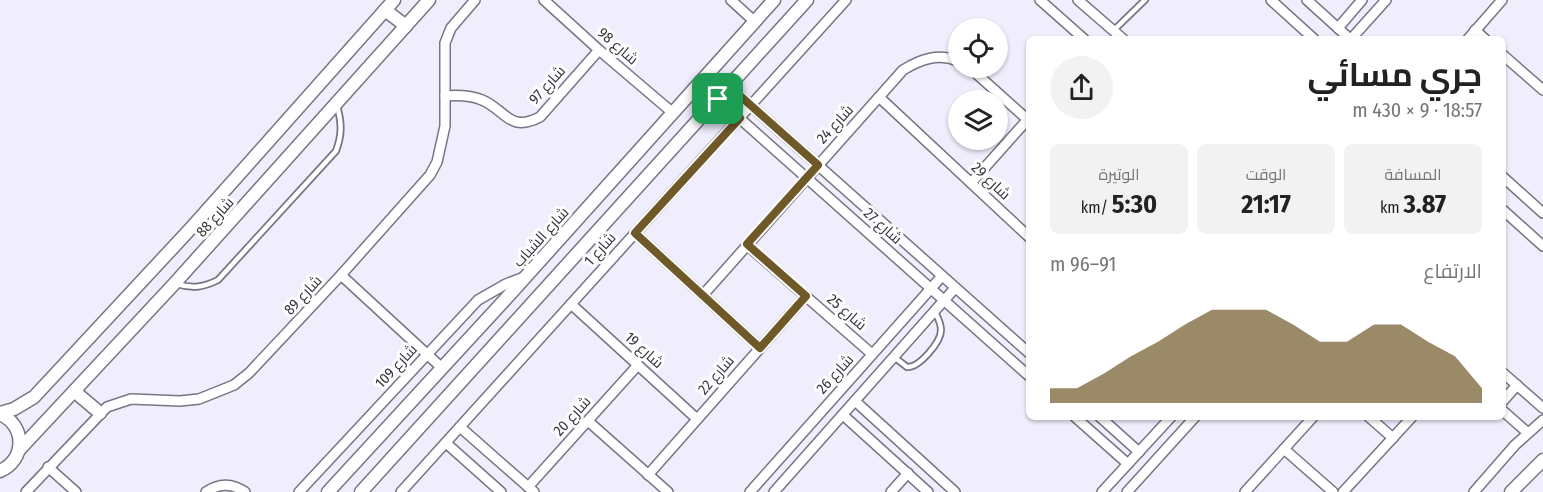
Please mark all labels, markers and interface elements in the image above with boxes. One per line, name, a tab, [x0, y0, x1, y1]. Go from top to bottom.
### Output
map controls	[948, 18, 1008, 150]
button: locate	[948, 18, 1008, 78]
street label: شارع 98	[593, 24, 642, 70]
text: جري مسائي	[1308, 55, 1482, 95]
button: share	[1050, 56, 1113, 119]
street label: شارع 97	[525, 62, 570, 109]
pin	[692, 73, 743, 124]
icon: arrive	[701, 82, 734, 115]
button: layers	[948, 90, 1008, 150]
text: 18:57 · 9 × 430 m	[1352, 98, 1482, 122]
street label: شارع 24	[813, 101, 859, 149]
street label: شارع 29	[967, 159, 1014, 205]
text: الوتيرة	[1098, 165, 1140, 184]
text: الوقت	[1246, 165, 1286, 184]
text: المسافة	[1385, 165, 1441, 184]
text: 5:30	[1112, 189, 1157, 220]
text: 21:17	[1241, 189, 1291, 220]
text: 3.87	[1403, 189, 1446, 220]
street label: شارع 88	[192, 193, 239, 242]
text: /km	[1081, 198, 1112, 217]
text: km	[1380, 198, 1403, 217]
street label: شارع الشباب	[509, 203, 574, 272]
street label: شارع 27	[859, 204, 906, 249]
street label: شارع 1	[580, 229, 621, 271]
text: 91–96 m	[1050, 252, 1116, 276]
text: الارتفاع	[1423, 259, 1482, 283]
street label: شارع 89	[280, 272, 327, 320]
street label: شارع 25	[822, 290, 870, 335]
street label: شارع 19	[620, 328, 667, 373]
street label: شارع 109	[371, 340, 422, 393]
street label: شارع 26	[813, 351, 859, 399]
street label: شارع 22	[694, 352, 739, 400]
street label: شارع 20	[550, 393, 596, 441]

